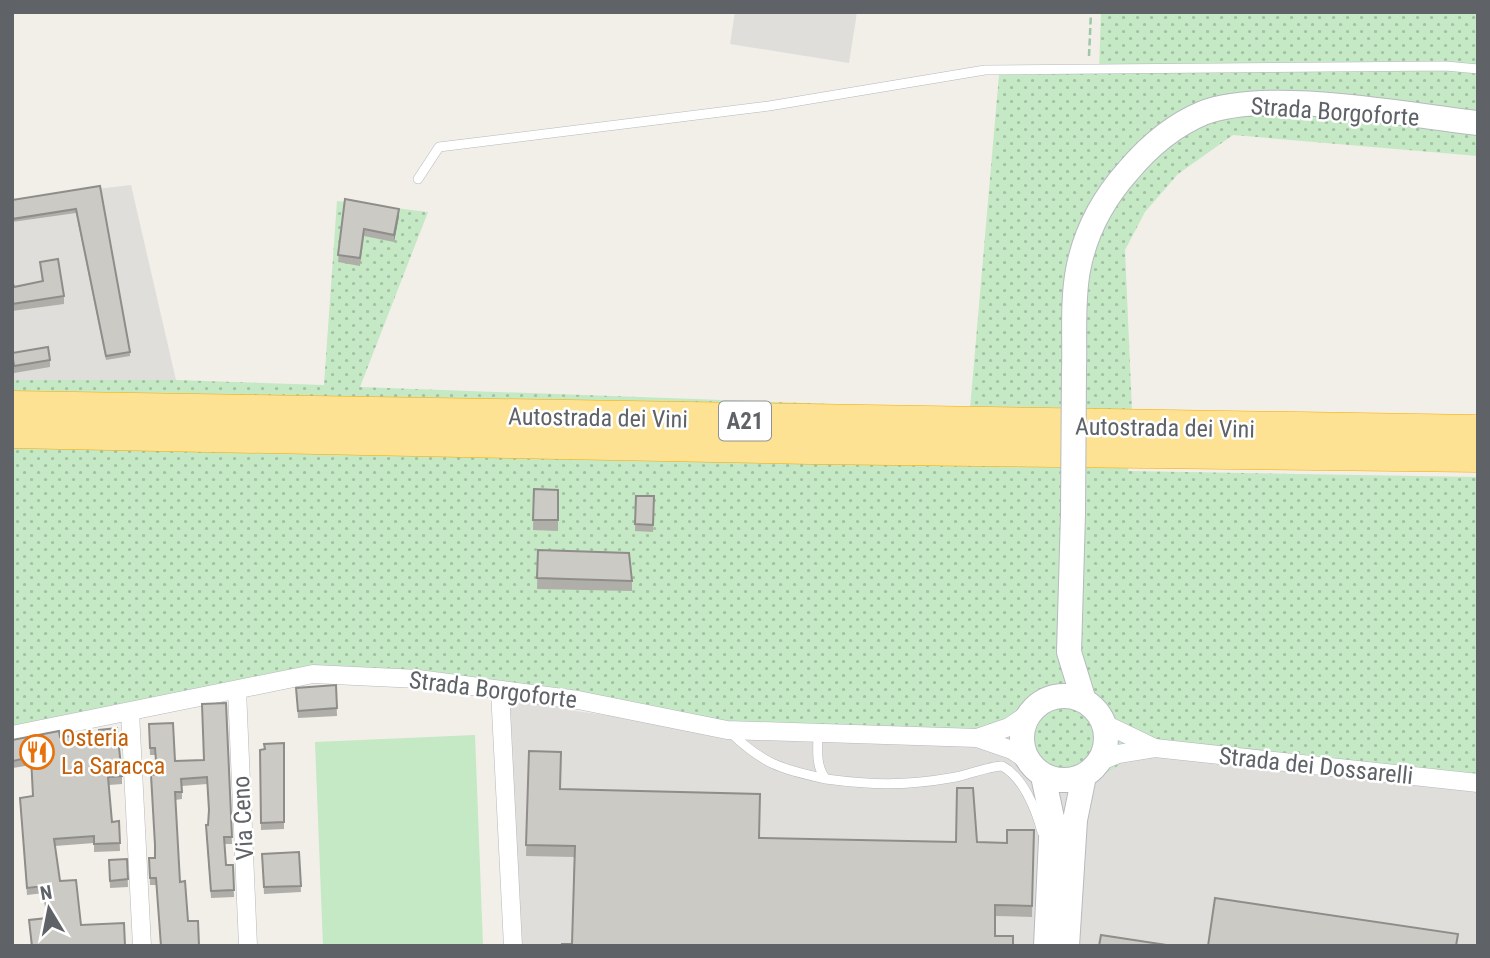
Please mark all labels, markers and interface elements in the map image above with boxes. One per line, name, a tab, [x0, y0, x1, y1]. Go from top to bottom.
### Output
street label: Strada Borgoforte	[1250, 92, 1420, 132]
street label: Autostrada dei Vini	[508, 402, 688, 434]
road number: A21	[719, 402, 771, 440]
street label: Autostrada dei Vini	[1075, 412, 1255, 444]
street label: Strada Borgoforte	[408, 666, 578, 714]
place label: Osteria La Saracca	[61, 724, 165, 780]
restaurant icon: Osteria La Saracca	[18, 733, 56, 771]
street label: Strada dei Dossarelli	[1218, 742, 1414, 790]
street label: Via Ceno	[227, 775, 259, 861]
north arrow	[14, 874, 84, 944]
text: N	[38, 880, 54, 905]

